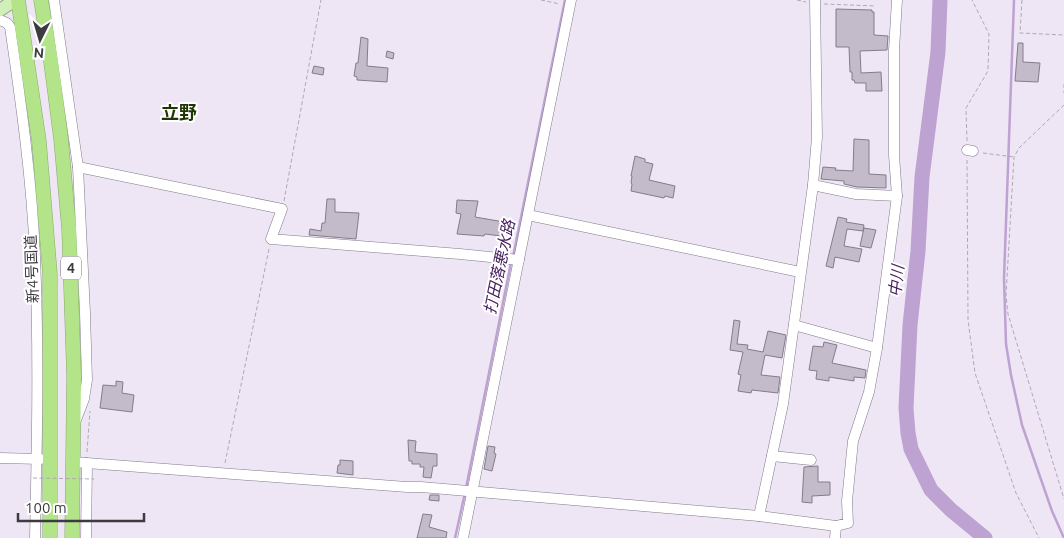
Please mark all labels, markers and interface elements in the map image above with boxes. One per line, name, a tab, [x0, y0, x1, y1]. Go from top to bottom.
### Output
north arrow	[15, 15, 65, 65]
text: N	[33, 45, 45, 61]
district label: 立野	[161, 102, 197, 122]
water label: 打田落悪水路	[480, 216, 518, 316]
street label: 新4号国道	[22, 235, 41, 304]
road number: 4	[61, 256, 81, 280]
water label: 中川	[885, 262, 907, 298]
scale bar	[18, 490, 144, 522]
text: 100 m	[25, 499, 67, 516]

